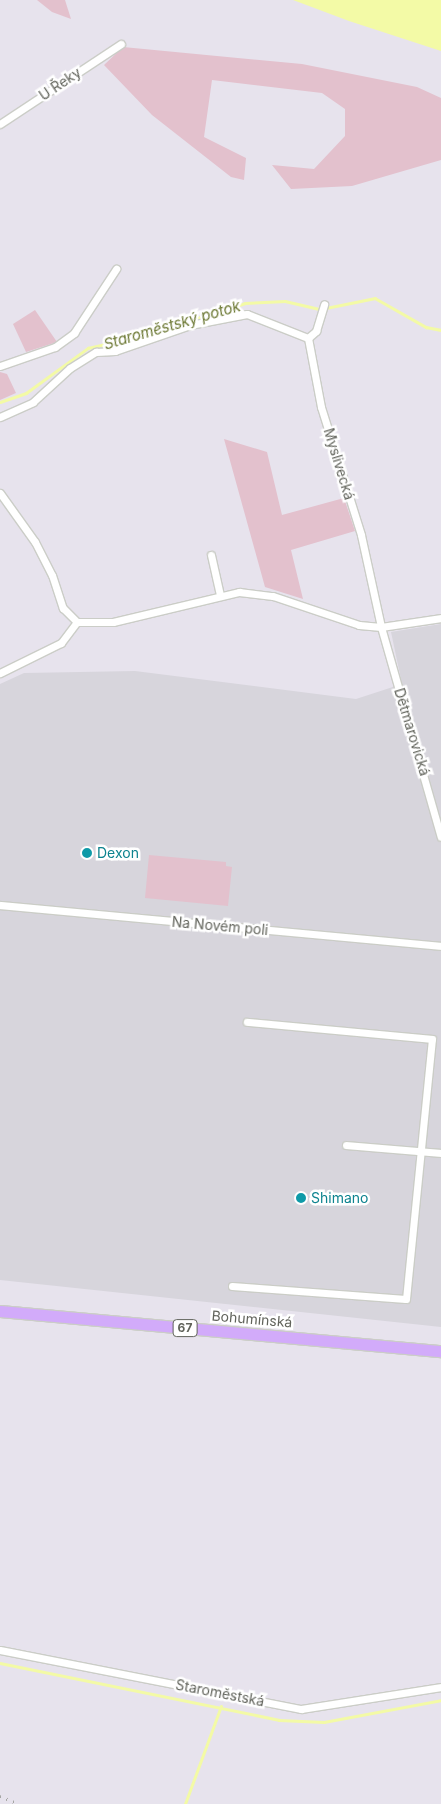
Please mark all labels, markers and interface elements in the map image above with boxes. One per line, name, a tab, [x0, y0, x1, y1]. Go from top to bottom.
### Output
street label: U Řeky	[36, 64, 84, 104]
water label: Staroměstský potok	[102, 297, 242, 353]
street label: Myslivecká	[320, 426, 358, 502]
street label: Dětmarovická	[391, 686, 433, 778]
place label: Dexon	[97, 845, 139, 861]
marker: Dexon	[81, 847, 93, 859]
street label: Na Novém poli	[171, 913, 269, 939]
place label: Shimano	[311, 1190, 368, 1206]
marker: Shimano	[295, 1192, 307, 1204]
street label: Bohumínská	[211, 1307, 293, 1331]
road number: 67	[172, 1319, 198, 1338]
street label: Staroměstská	[174, 1676, 266, 1710]

